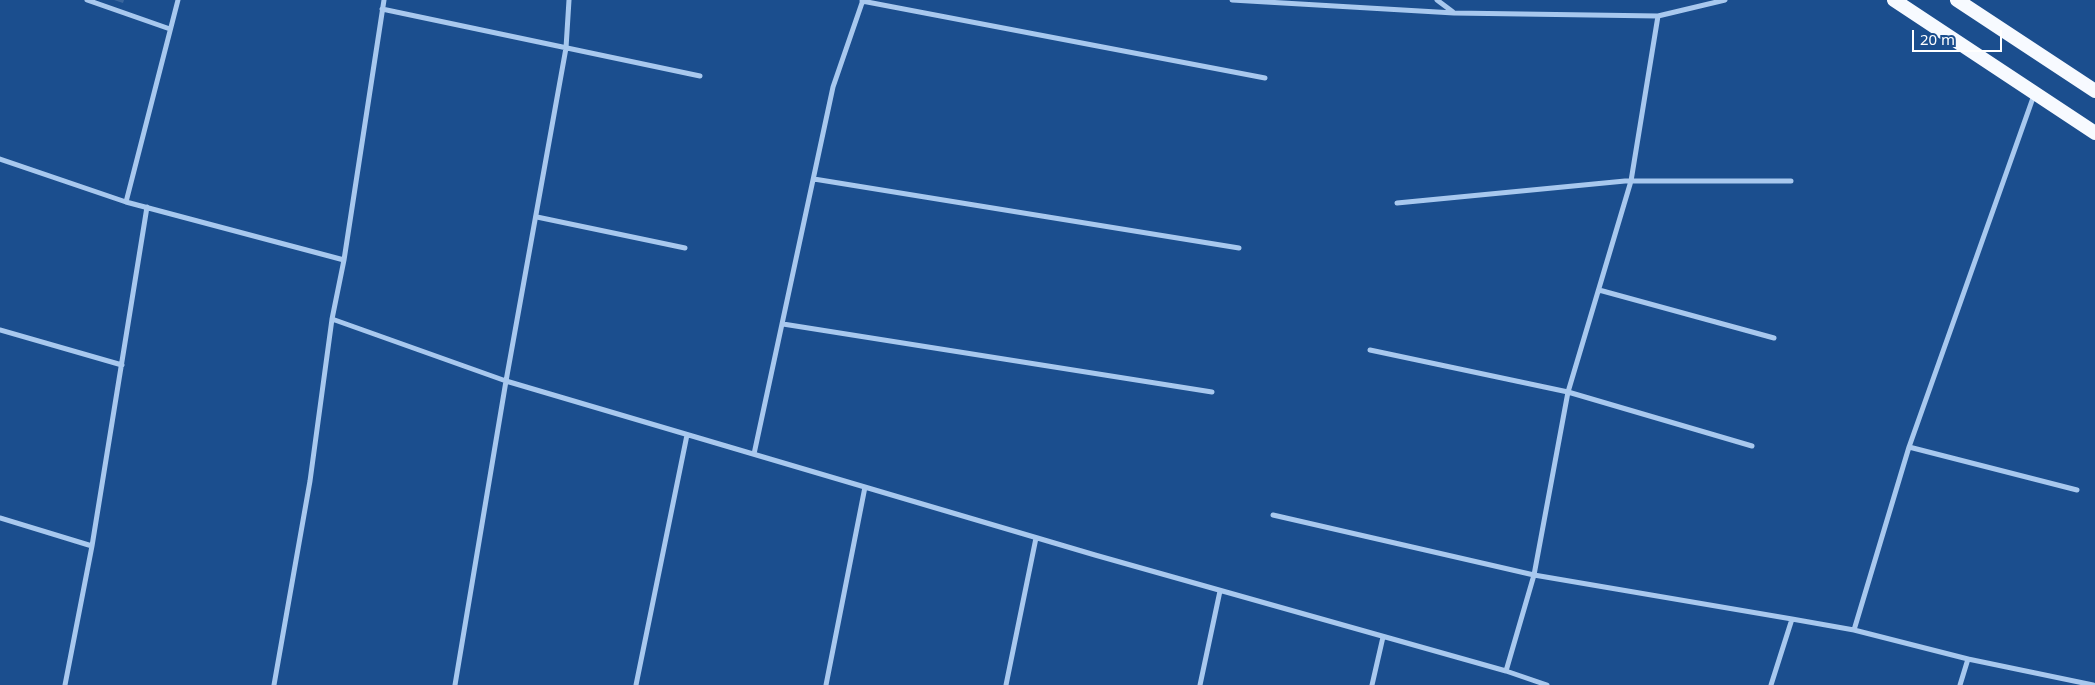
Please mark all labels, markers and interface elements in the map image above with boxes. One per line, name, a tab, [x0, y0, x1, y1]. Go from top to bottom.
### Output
scale bar	[1915, 20, 2005, 52]
text: 20 m	[1920, 29, 1955, 49]

